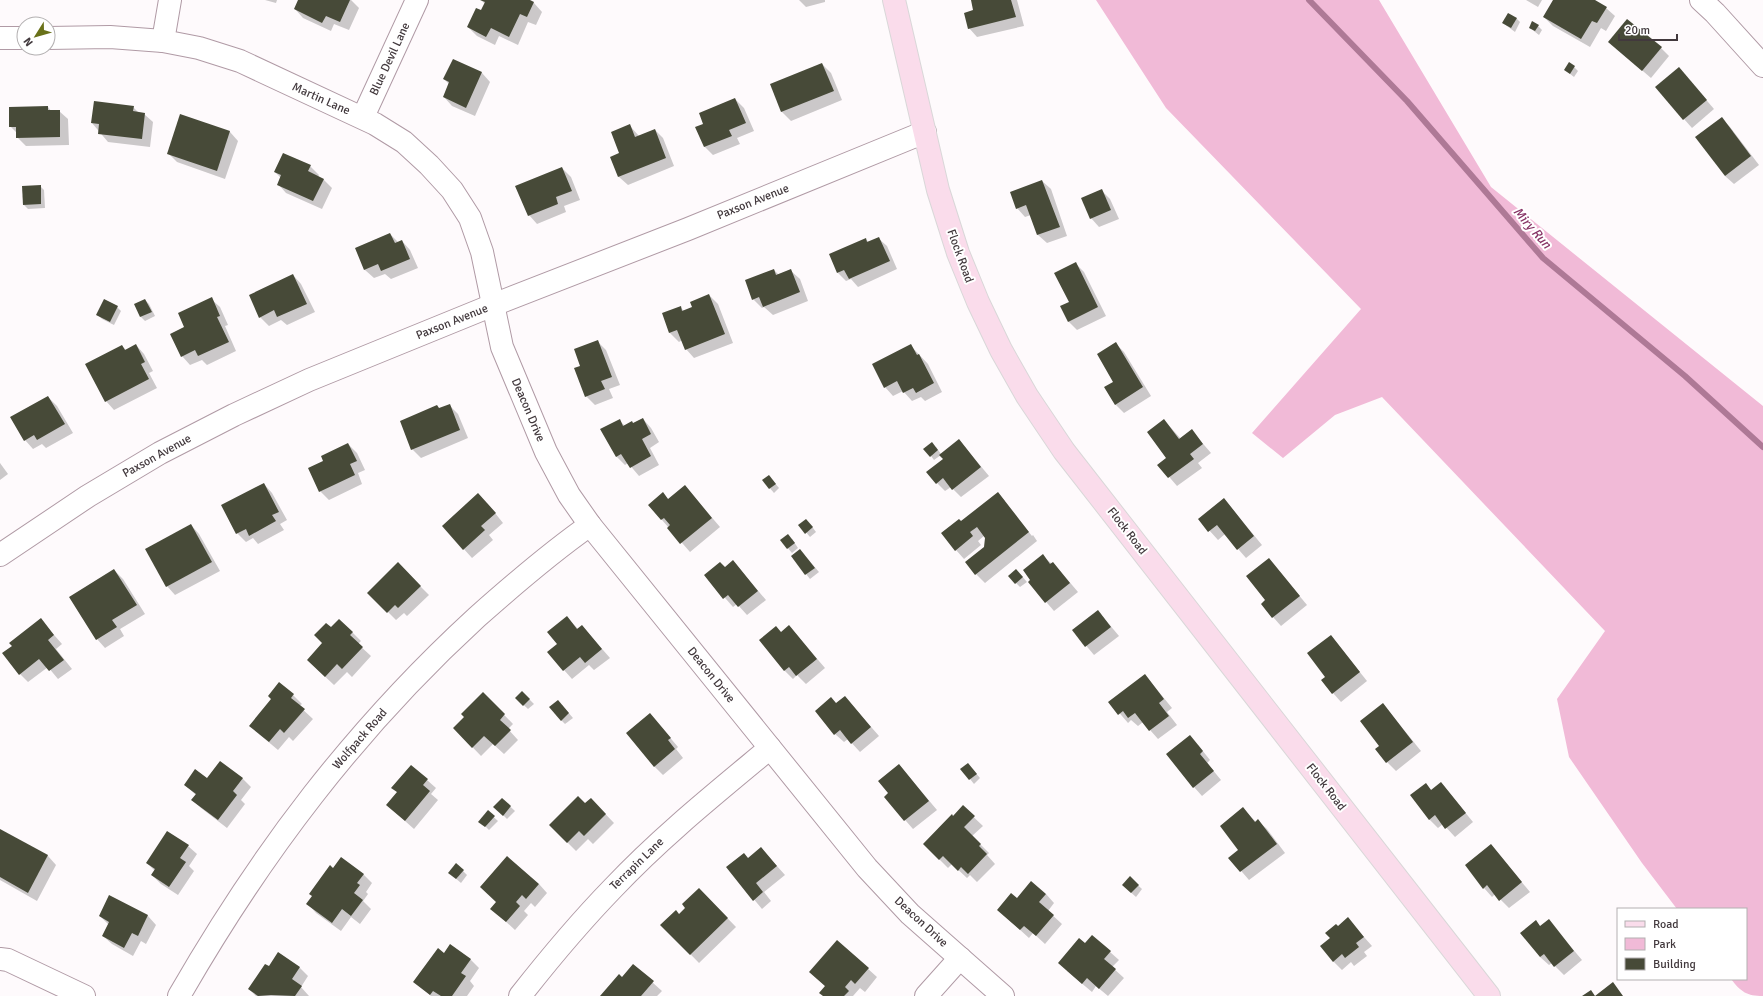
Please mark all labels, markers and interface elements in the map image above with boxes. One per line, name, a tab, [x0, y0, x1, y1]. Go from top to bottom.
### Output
north arrow	[16, 16, 56, 56]
scale bar	[1619, 16, 1677, 42]
street label: Blue Devil Lane	[367, 20, 413, 98]
text: 20 m	[1625, 23, 1650, 38]
text: N	[21, 35, 36, 49]
street label: Martin Lane	[290, 80, 352, 118]
street label: Paxson Avenue	[715, 181, 791, 223]
water label: Miry Run	[1510, 204, 1555, 253]
street label: Flock Road	[943, 227, 977, 285]
street label: Paxson Avenue	[414, 301, 490, 343]
street label: Deacon Drive	[508, 376, 548, 444]
street label: Paxson Avenue	[120, 431, 194, 481]
street label: Flock Road	[1104, 504, 1150, 558]
street label: Deacon Drive	[684, 644, 738, 706]
street label: Wolfpack Road	[329, 705, 391, 773]
street label: Flock Road	[1303, 760, 1349, 814]
street label: Terrapin Lane	[607, 835, 667, 893]
street label: Deacon Drive	[891, 893, 951, 951]
legend	[1617, 908, 1747, 980]
text: Road	[1653, 917, 1679, 932]
text: Park	[1653, 937, 1676, 952]
text: Building	[1653, 957, 1696, 972]

